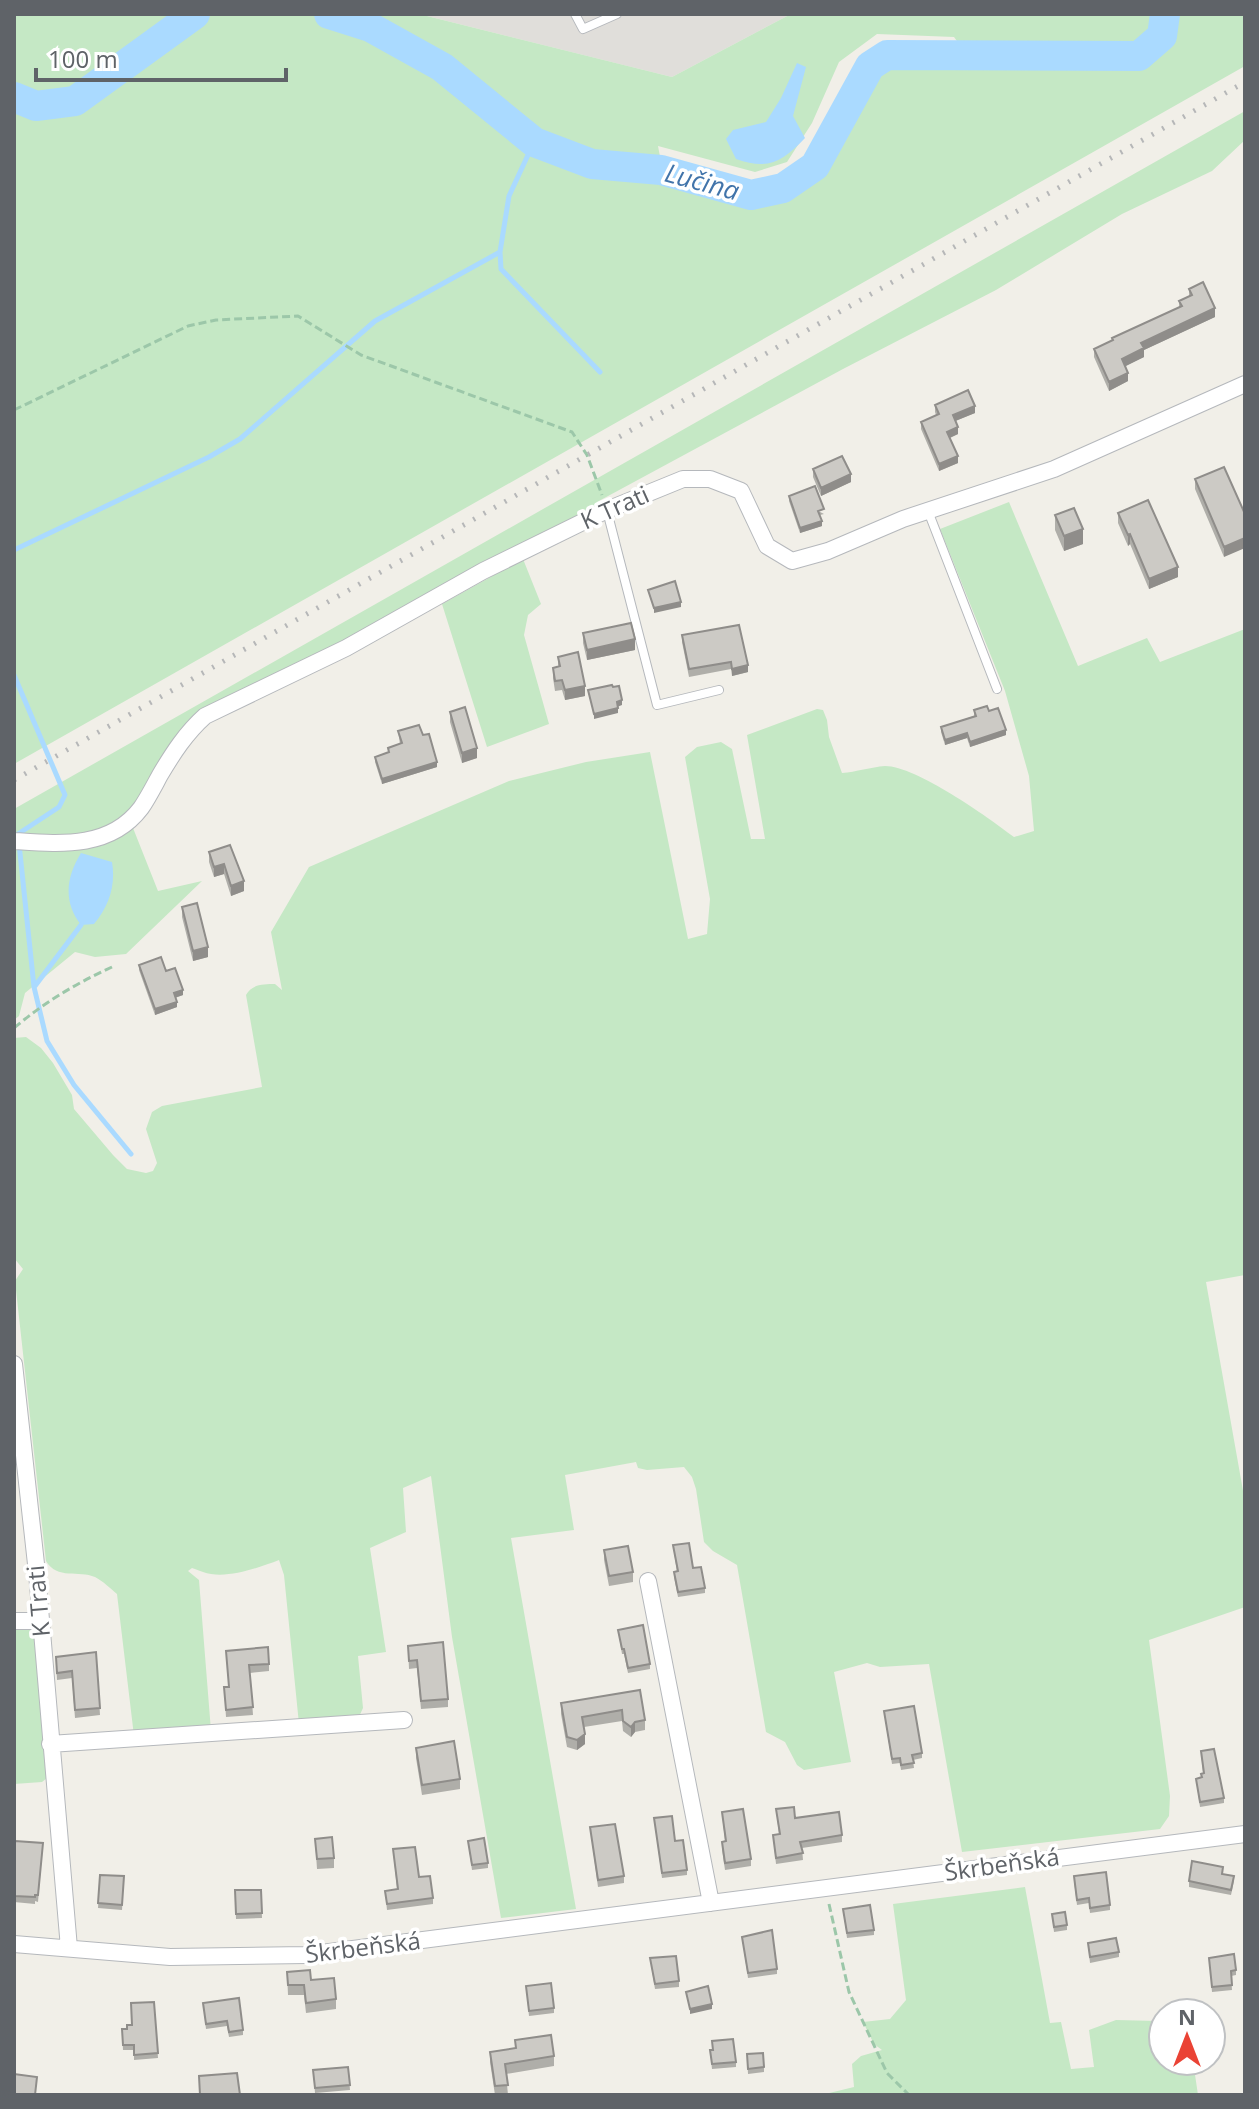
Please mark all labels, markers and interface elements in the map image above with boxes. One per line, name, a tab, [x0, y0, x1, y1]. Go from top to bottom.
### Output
scale bar	[36, 32, 286, 82]
text: 100 m	[48, 42, 118, 75]
water label: Lučina	[661, 154, 744, 208]
street label: K Trati	[575, 477, 654, 536]
street label: K Trati	[18, 1564, 57, 1638]
street label: Škrbeňská	[942, 1839, 1061, 1888]
street label: Škrbeňská	[303, 1923, 422, 1970]
north arrow	[1147, 1997, 1227, 2077]
text: N	[1178, 2001, 1196, 2031]

